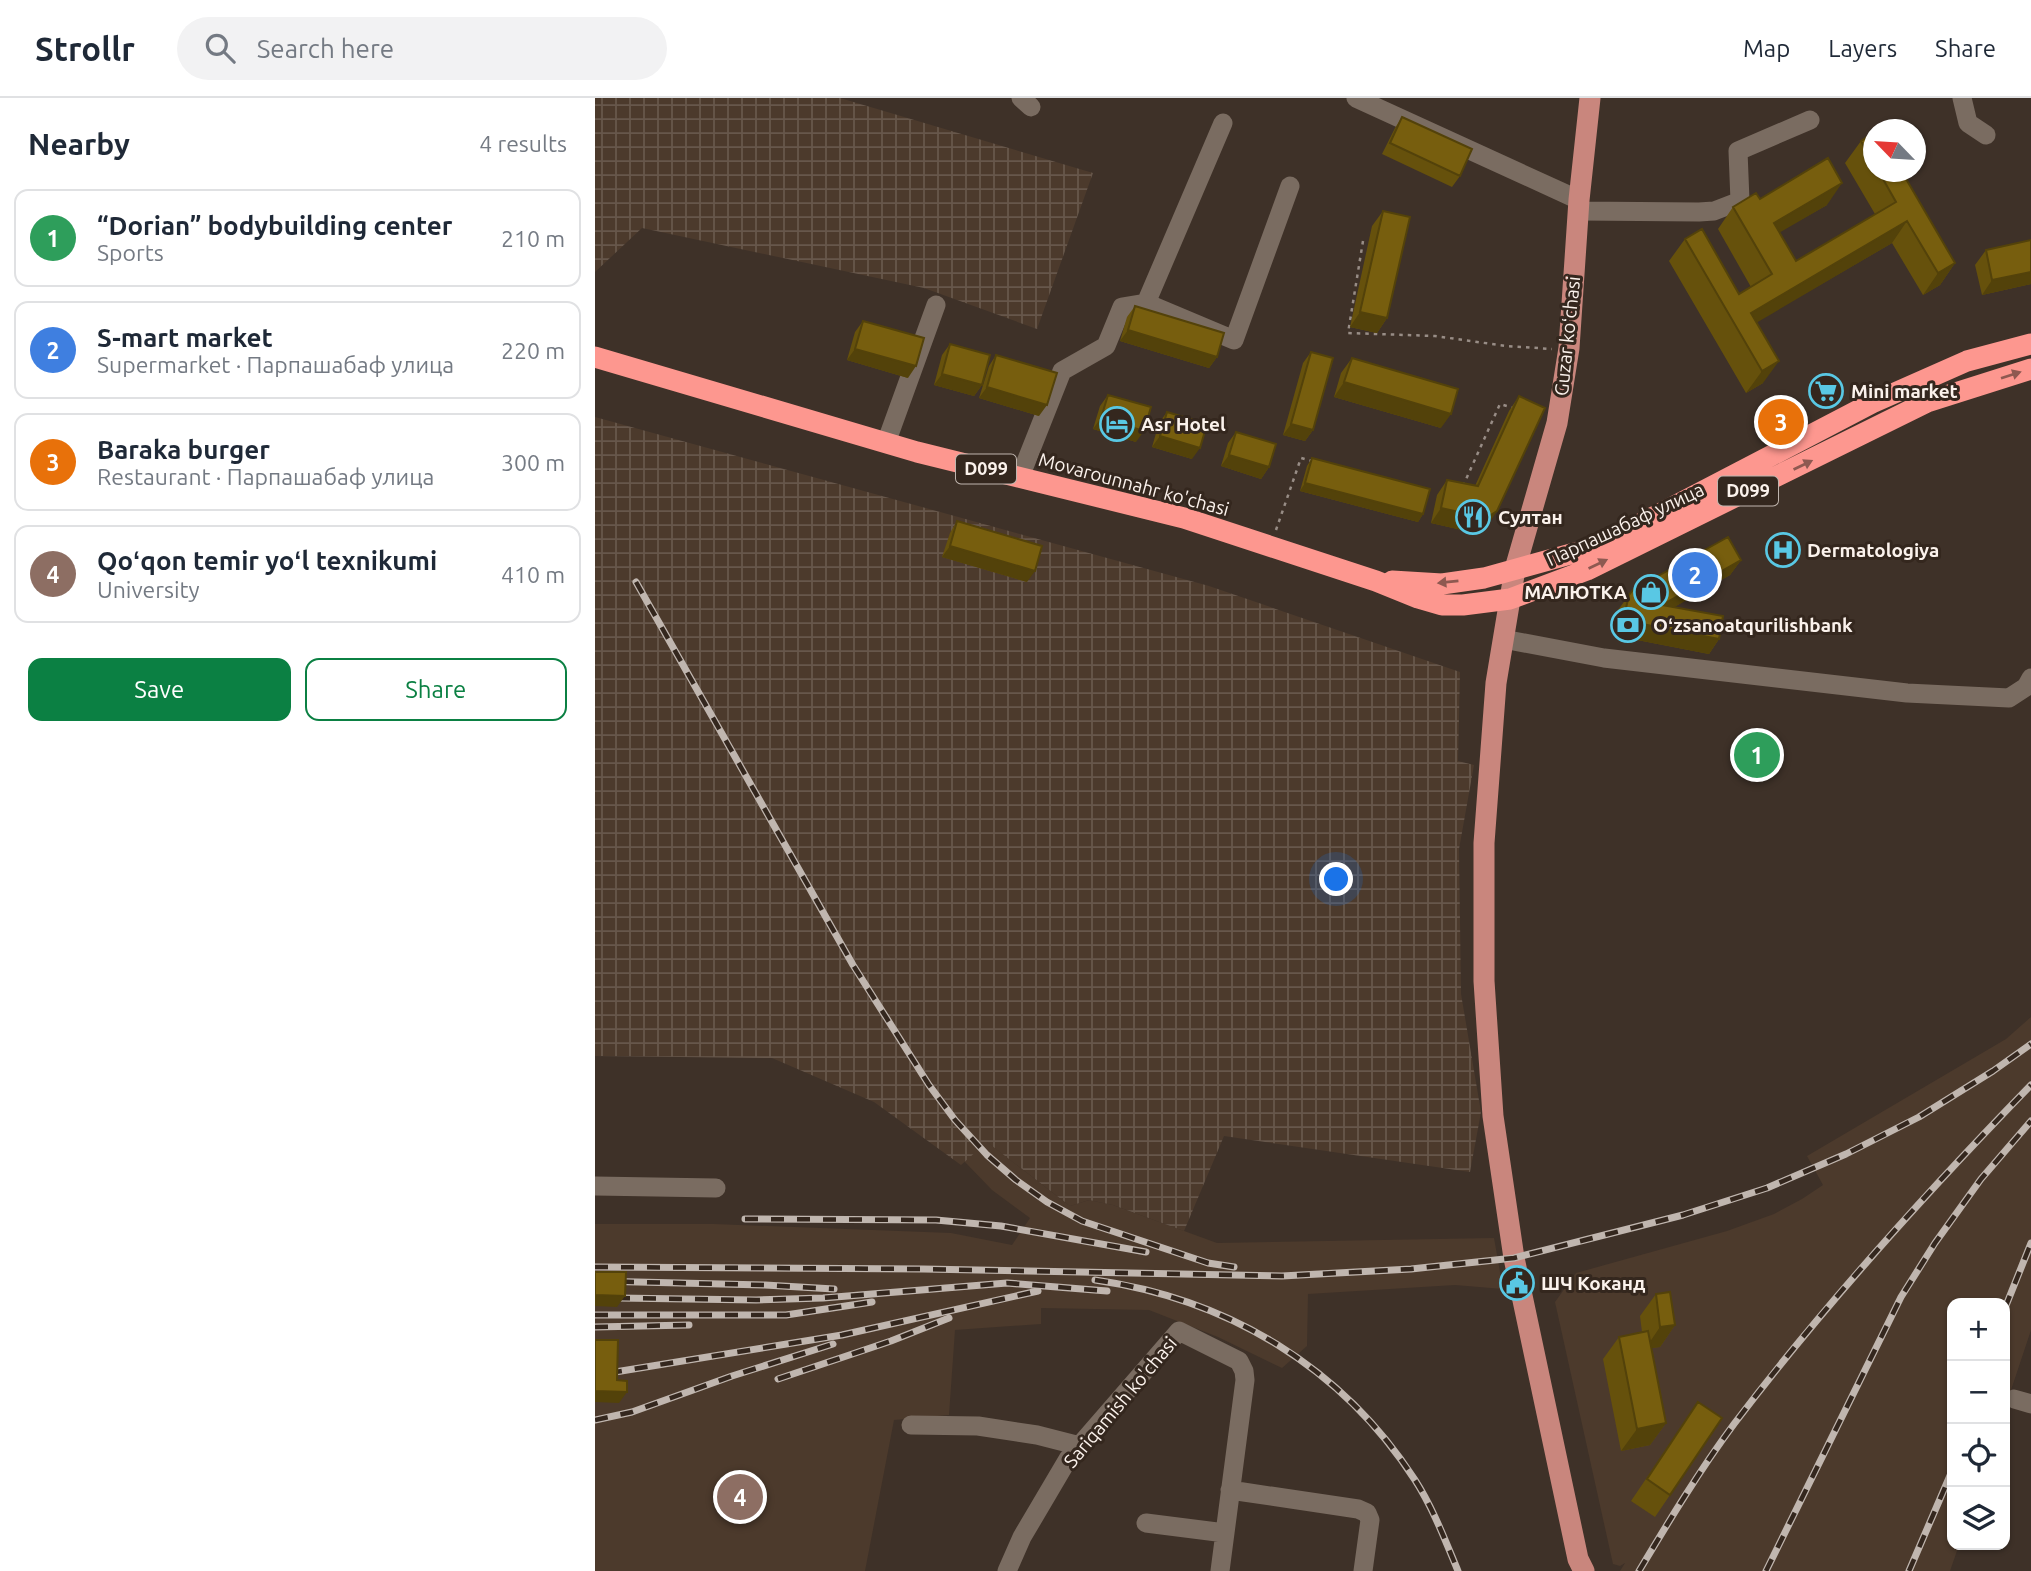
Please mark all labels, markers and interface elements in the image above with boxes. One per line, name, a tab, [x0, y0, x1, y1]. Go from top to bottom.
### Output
search box	[177, 17, 667, 80]
icon: search	[201, 29, 239, 67]
text: Strollr	[35, 30, 135, 67]
text: Search here	[257, 34, 394, 63]
text: Map	[1743, 35, 1790, 62]
text: Layers	[1828, 35, 1897, 62]
text: Share	[1935, 35, 1996, 62]
north arrow	[1863, 119, 1926, 182]
text: Nearby	[28, 127, 130, 161]
text: 4 results	[479, 131, 567, 156]
text: “Dorian” bodybuilding center	[97, 211, 452, 240]
text: 1	[47, 226, 59, 251]
text: 210 m	[501, 226, 565, 251]
text: Sports	[97, 240, 164, 265]
street label: Guzar koʻchasi	[1550, 275, 1584, 397]
text: S-mart market	[97, 323, 273, 352]
text: 2	[47, 338, 59, 363]
text: 220 m	[501, 338, 565, 363]
text: Supermarket · Парпашабаф улица	[97, 352, 454, 377]
one-way arrow	[2001, 370, 2022, 380]
supermarket icon: Mini market	[1807, 372, 1845, 410]
place label: Mini market	[1851, 380, 1958, 402]
pin: 3	[1758, 396, 1804, 448]
hotel icon: Asr Hotel	[1098, 405, 1136, 443]
place label: Asr Hotel	[1141, 413, 1226, 435]
text: Baraka burger	[97, 435, 270, 464]
street label: Movarounnahr ko'chasi	[1036, 448, 1232, 520]
text: 3	[47, 450, 59, 475]
text: 300 m	[501, 450, 565, 475]
road number: D099	[956, 454, 1016, 484]
one-way arrow	[1793, 459, 1813, 471]
text: Restaurant · Парпашабаф улица	[97, 464, 434, 489]
road number: D099	[1718, 477, 1778, 506]
street label: Парпашабаф улица	[1543, 478, 1707, 570]
restaurant icon: Султан	[1454, 498, 1492, 536]
place label: Султан	[1498, 506, 1563, 528]
hospital icon: Dermatologiya	[1764, 531, 1802, 569]
place label: Dermatologiya	[1807, 539, 1939, 561]
text: Qoʻqon temir yoʻl texnikumi	[97, 546, 437, 575]
pin: 2	[1672, 549, 1718, 601]
one-way arrow	[1588, 558, 1608, 570]
text: 4	[47, 562, 59, 587]
text: 410 m	[501, 562, 565, 587]
shop icon: МАЛЮТКА	[1632, 573, 1670, 611]
text: University	[97, 577, 200, 602]
one-way arrow	[1437, 577, 1459, 588]
place label: МАЛЮТКА	[1524, 581, 1628, 603]
bank icon: Oʻzsanoatqurilishbank	[1609, 606, 1647, 644]
place label: Oʻzsanoatqurilishbank	[1653, 614, 1853, 636]
button: Save	[28, 658, 291, 721]
button: Share	[305, 658, 567, 721]
pin: 1	[1734, 729, 1780, 781]
your location	[1319, 862, 1353, 896]
public building icon: ШЧ Коканд	[1498, 1264, 1536, 1302]
place label: ШЧ Коканд	[1541, 1272, 1646, 1294]
map controls	[1947, 1298, 2010, 1550]
button: +	[1947, 1298, 2010, 1361]
street label: Sariqamish ko'chasi	[1059, 1332, 1181, 1472]
button: −	[1947, 1361, 2010, 1424]
button: locate	[1947, 1424, 2010, 1487]
pin: 4	[717, 1471, 763, 1523]
button: layers	[1947, 1487, 2010, 1550]

